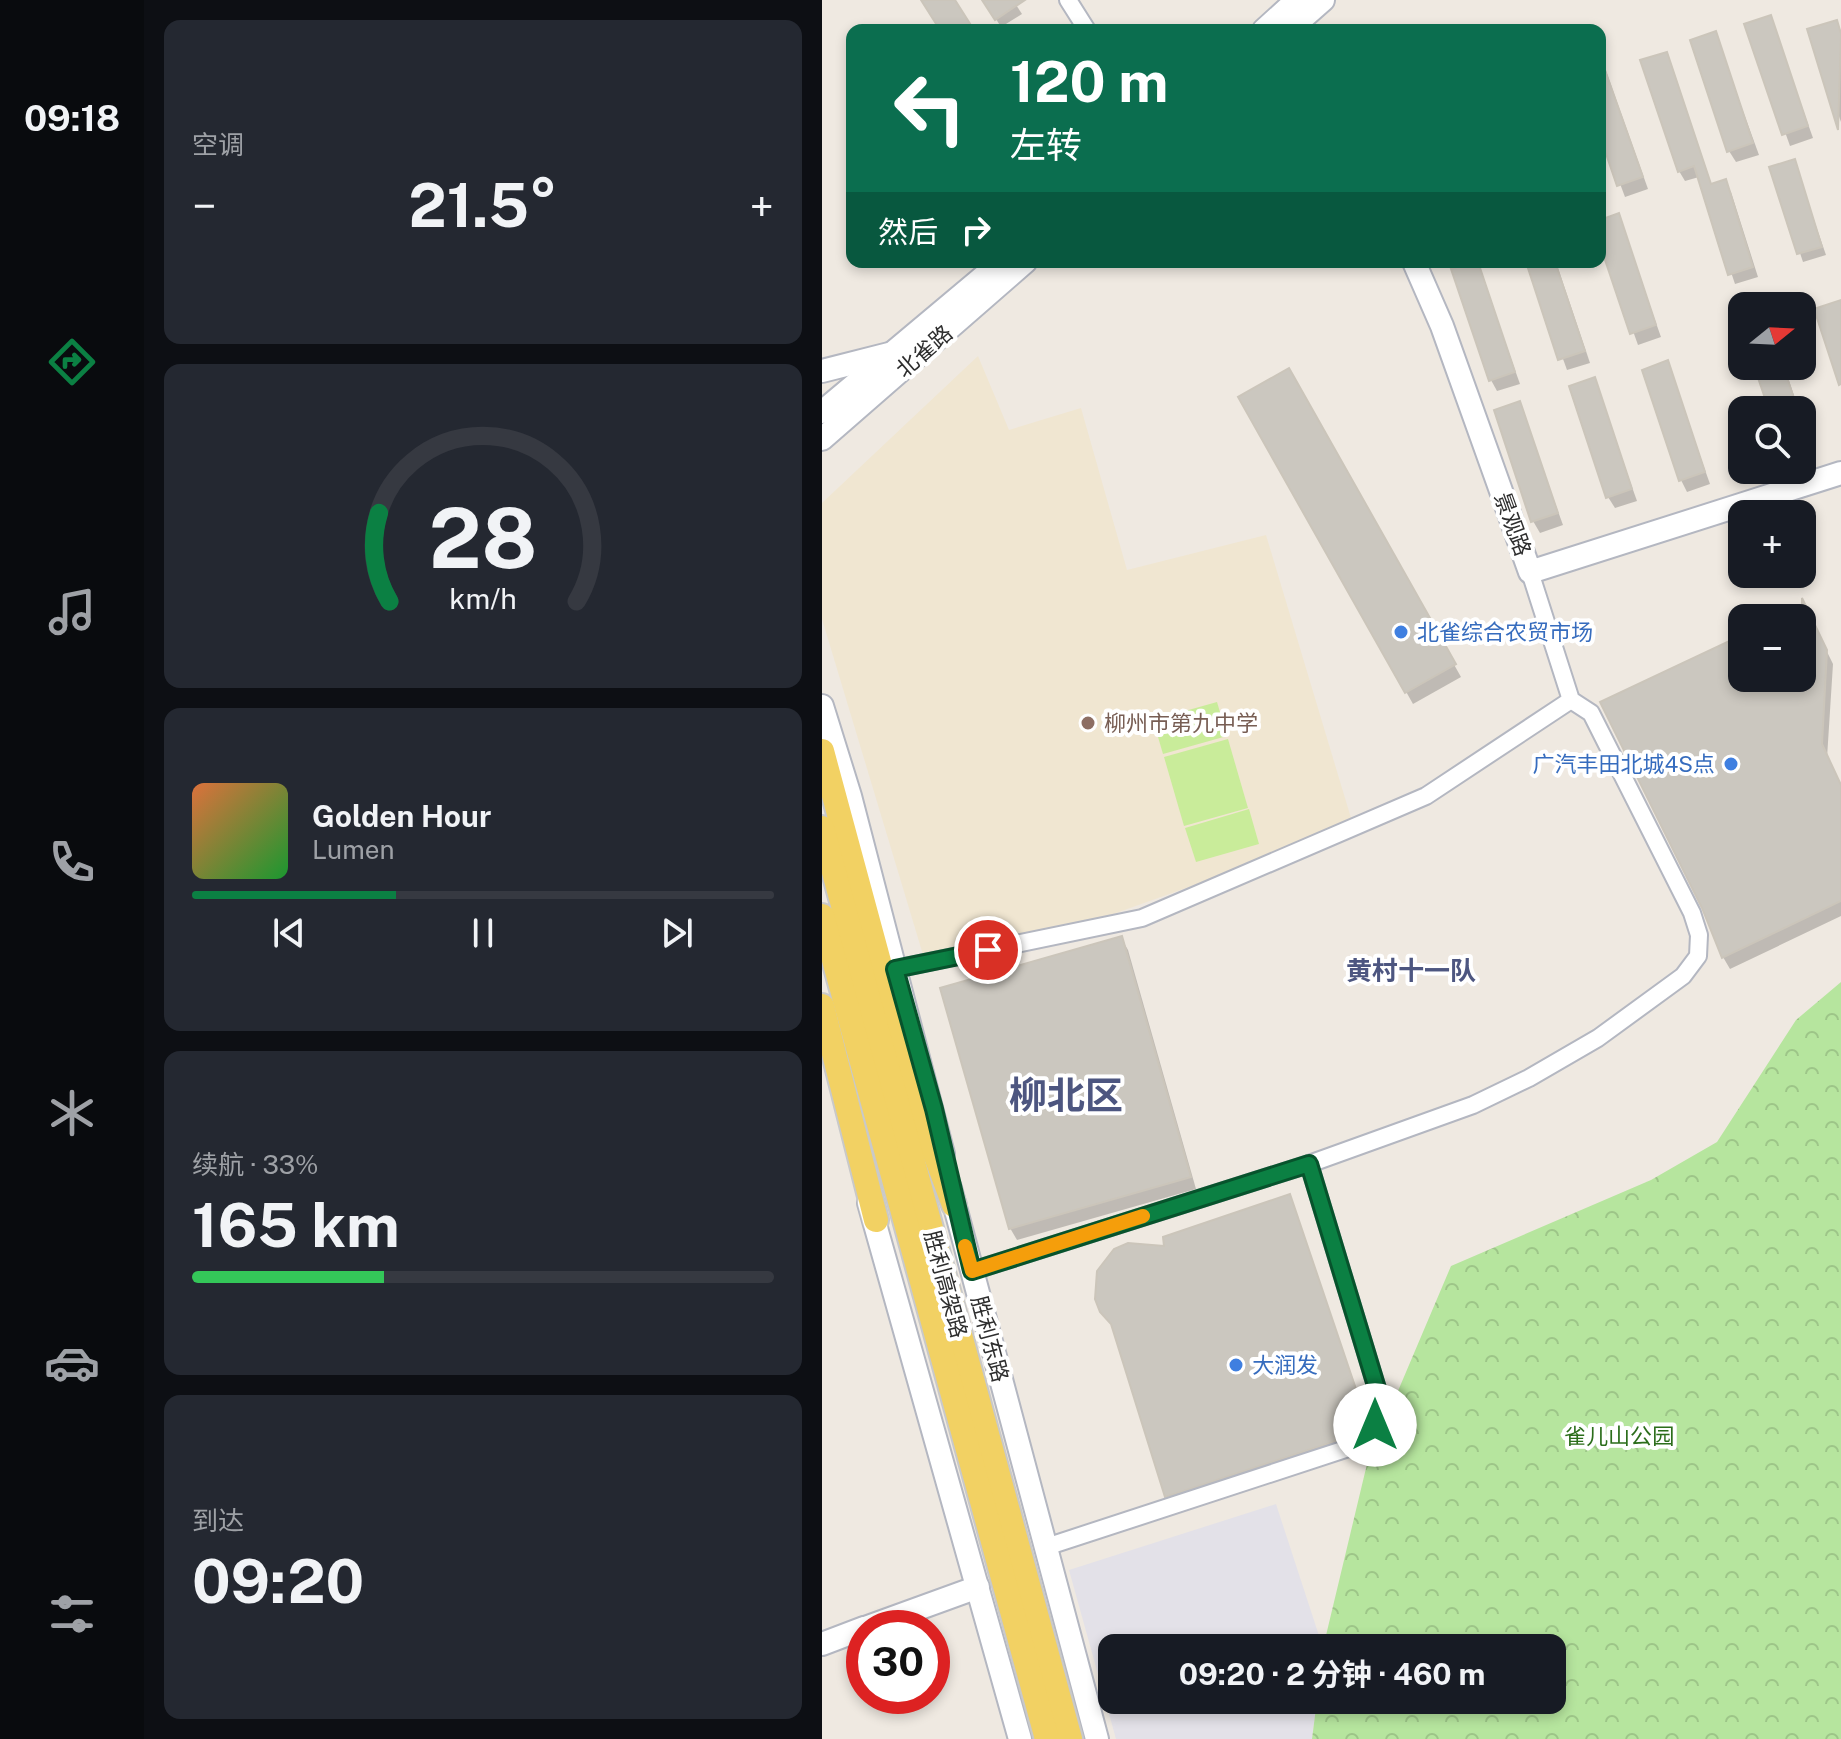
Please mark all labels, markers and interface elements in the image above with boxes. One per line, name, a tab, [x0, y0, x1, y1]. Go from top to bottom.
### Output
text: 120 m	[1010, 49, 1168, 115]
icon: left	[878, 56, 982, 160]
text: 09:18	[24, 97, 120, 139]
text: 左转	[1010, 124, 1082, 166]
text: 空调	[192, 129, 244, 160]
text: 21.5°	[409, 170, 557, 241]
text: −	[192, 180, 216, 232]
text: +	[750, 180, 774, 232]
icon: right	[954, 208, 998, 252]
text: 然后	[878, 214, 938, 250]
north arrow	[1728, 292, 1816, 380]
map controls	[1728, 292, 1816, 692]
street label: 北雀路	[891, 320, 957, 382]
icon: directions	[44, 334, 100, 390]
button: search	[1728, 396, 1816, 484]
text: 28	[429, 488, 537, 586]
street label: 景观路	[1489, 489, 1537, 559]
button: +	[1728, 500, 1816, 588]
text: km/h	[449, 582, 517, 615]
icon: music	[44, 584, 100, 640]
button: −	[1728, 604, 1816, 692]
place label: 北雀综合农贸市场	[1417, 619, 1593, 645]
marker: 北雀综合农贸市场	[1392, 623, 1410, 641]
place label: 柳州市第九中学	[1104, 710, 1258, 736]
marker: 柳州市第九中学	[1079, 714, 1097, 732]
place label: 广汽丰田北城4S点	[1532, 751, 1715, 777]
marker: 广汽丰田北城4S点	[1722, 755, 1740, 773]
text: Golden Hour	[312, 798, 491, 834]
icon: phone	[44, 834, 100, 890]
text: Lumen	[312, 834, 395, 865]
icon: previous	[267, 911, 311, 955]
icon: pause	[461, 911, 505, 955]
icon: next	[655, 911, 699, 955]
pin	[954, 916, 1022, 984]
icon: arrive	[966, 928, 1010, 972]
district label: 黄村十一队	[1346, 955, 1476, 986]
district label: 柳北区	[1009, 1073, 1123, 1118]
icon: climate	[44, 1085, 100, 1141]
text: 续航 · 33%	[192, 1149, 319, 1180]
text: 165 km	[192, 1190, 400, 1261]
street label: 胜利高架路	[919, 1228, 973, 1340]
street label: 胜利东路	[966, 1293, 1014, 1385]
icon: car	[44, 1335, 100, 1391]
place label: 大润发	[1252, 1352, 1318, 1378]
marker: 大润发	[1227, 1356, 1245, 1374]
position arrow	[1333, 1383, 1417, 1467]
park label: 雀儿山公园	[1564, 1423, 1674, 1449]
text: 到达	[192, 1505, 244, 1536]
text: 09:20	[192, 1546, 364, 1617]
icon: filters	[44, 1586, 100, 1642]
speed limit sign: 30	[846, 1610, 950, 1714]
text: 09:20 · 2 分钟 · 460 m	[1179, 1656, 1485, 1692]

